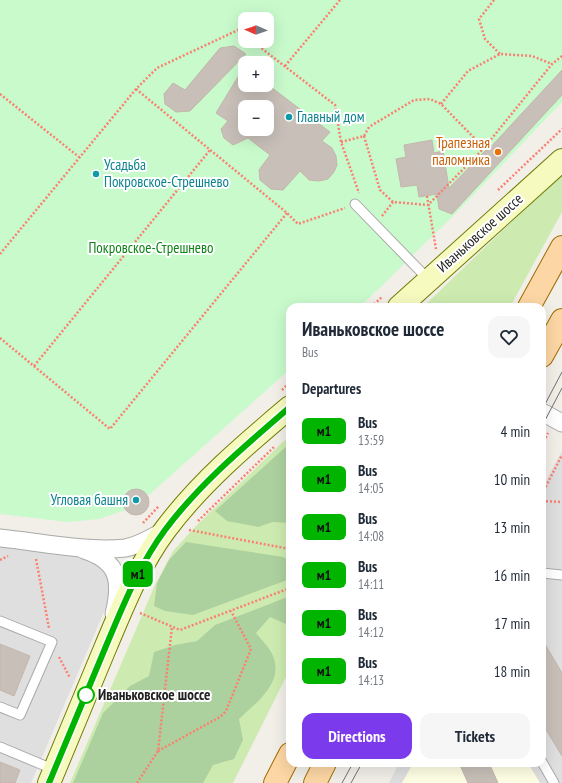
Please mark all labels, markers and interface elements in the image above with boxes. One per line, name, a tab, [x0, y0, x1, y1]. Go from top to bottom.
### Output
north arrow	[238, 12, 274, 48]
map controls	[238, 12, 274, 136]
button: +	[238, 56, 274, 92]
button: −	[238, 100, 274, 136]
place label: Главный дом	[297, 107, 365, 126]
marker: Главный дом	[284, 112, 294, 122]
place label: Трапезная паломника	[432, 133, 490, 169]
marker: Трапезная паломника	[493, 147, 503, 157]
place label: Усадьба Покровское-Стрешнево	[104, 155, 229, 191]
marker: Усадьба Покровское-Стрешнево	[91, 169, 101, 179]
street label: Иваньковское шоссе	[433, 189, 527, 276]
park label: Покровское-Стрешнево	[88, 238, 214, 257]
button: heart	[488, 316, 530, 358]
text: Иваньковское шоссе	[302, 317, 444, 341]
text: Bus	[302, 344, 318, 361]
text: Departures	[302, 379, 361, 398]
text: Bus	[358, 413, 377, 432]
text: м1	[317, 422, 331, 440]
text: 4 min	[500, 422, 530, 441]
text: 13:59	[358, 432, 384, 449]
text: Bus	[358, 461, 377, 480]
text: м1	[317, 470, 331, 488]
text: 10 min	[494, 470, 530, 489]
text: 14:05	[358, 480, 384, 497]
place label: Угловая башня	[50, 490, 128, 509]
marker: Угловая башня	[131, 495, 141, 505]
text: Bus	[358, 509, 377, 528]
text: м1	[317, 518, 331, 536]
text: 13 min	[494, 518, 530, 537]
text: 14:08	[358, 528, 384, 545]
text: Bus	[358, 557, 377, 576]
line badge: м1	[120, 561, 156, 587]
text: м1	[131, 565, 145, 583]
text: м1	[317, 566, 331, 584]
text: 16 min	[494, 566, 530, 585]
text: 14:11	[358, 576, 384, 593]
text: Bus	[358, 605, 377, 624]
text: м1	[317, 614, 331, 632]
text: 17 min	[494, 614, 530, 633]
text: 14:12	[358, 624, 384, 641]
text: Bus	[358, 653, 377, 672]
text: м1	[317, 662, 331, 680]
text: 18 min	[494, 662, 530, 681]
text: 14:13	[358, 672, 384, 689]
place label: Иваньковское шоссе	[98, 685, 210, 704]
marker: Иваньковское шоссе	[77, 686, 95, 704]
button: Directions	[302, 713, 412, 759]
button: Tickets	[420, 713, 530, 759]

